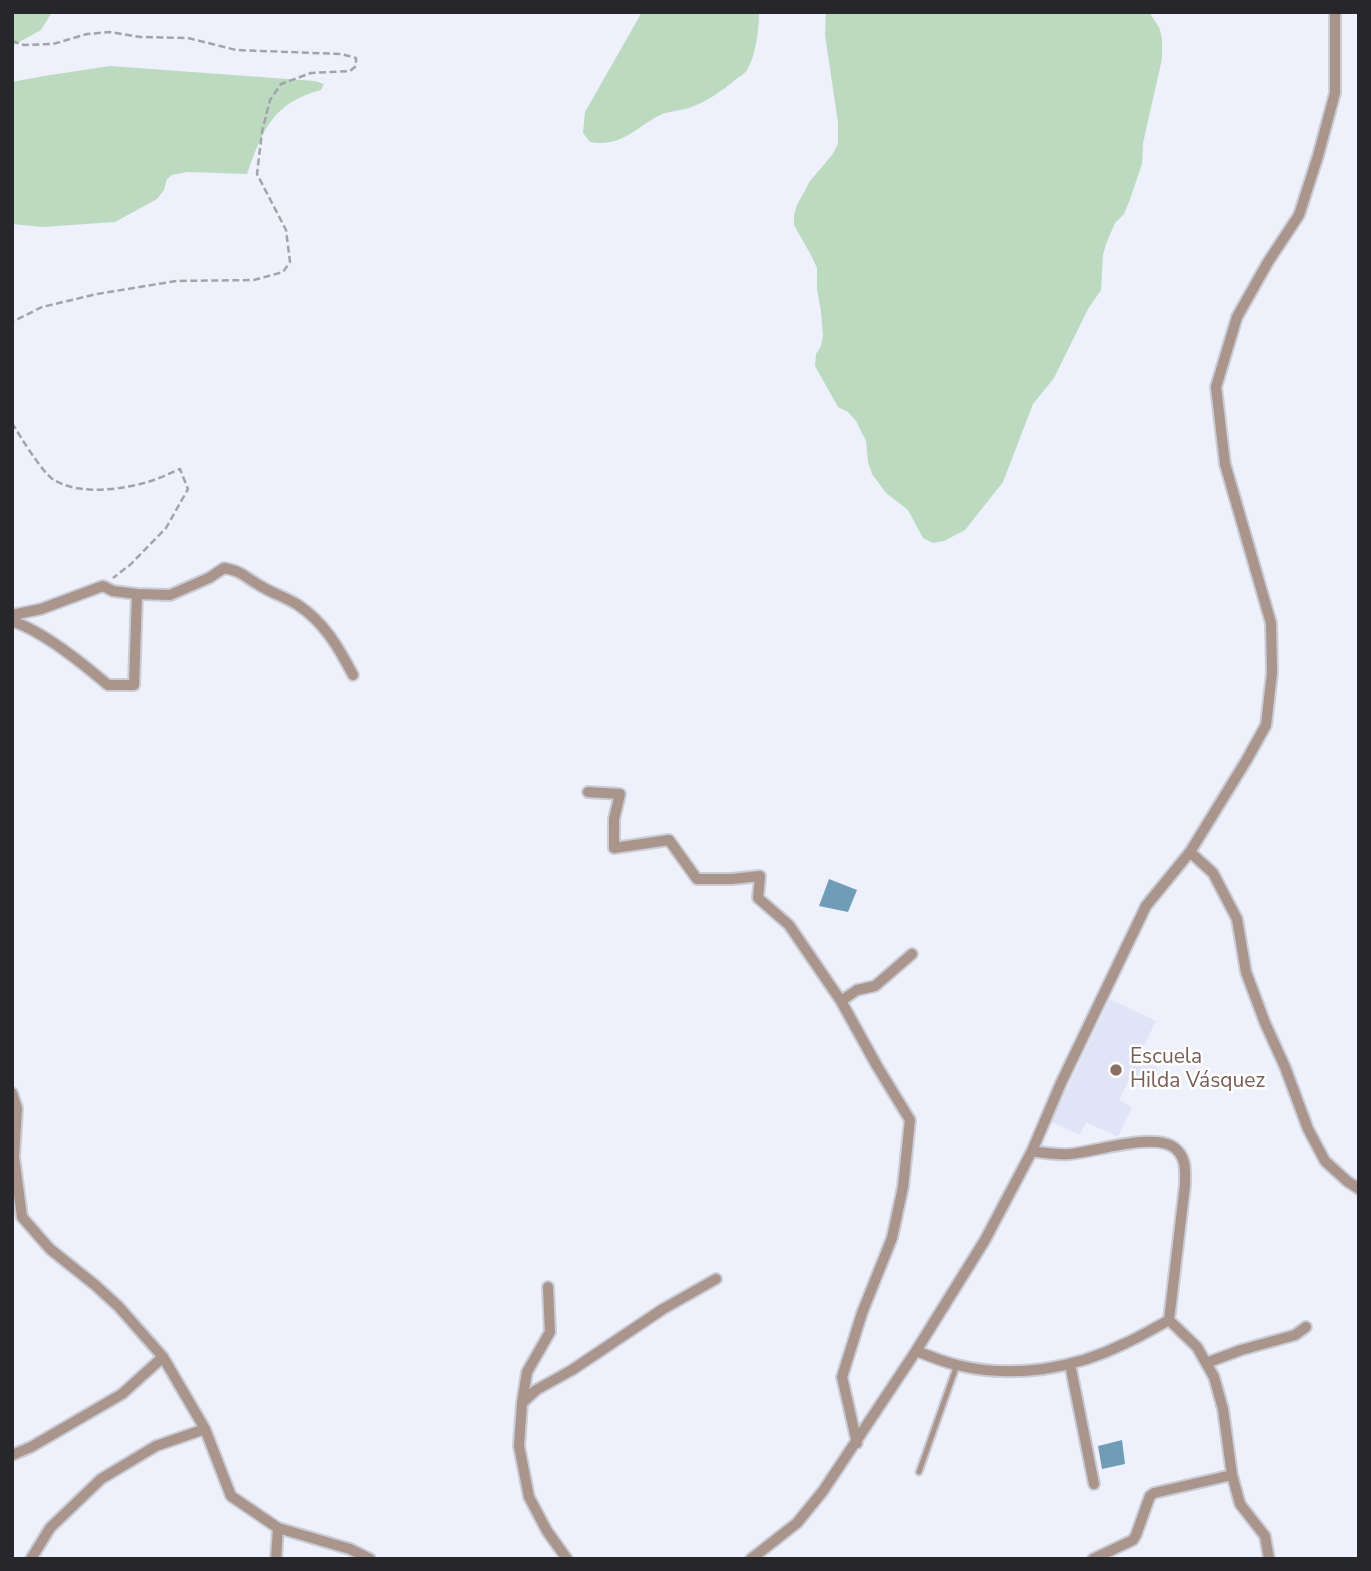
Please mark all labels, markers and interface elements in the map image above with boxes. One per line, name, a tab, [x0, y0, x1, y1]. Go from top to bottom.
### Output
place label: Escuela Hilda Vásquez	[1130, 1045, 1265, 1095]
marker: Escuela Hilda Vásquez	[1108, 1062, 1124, 1078]

